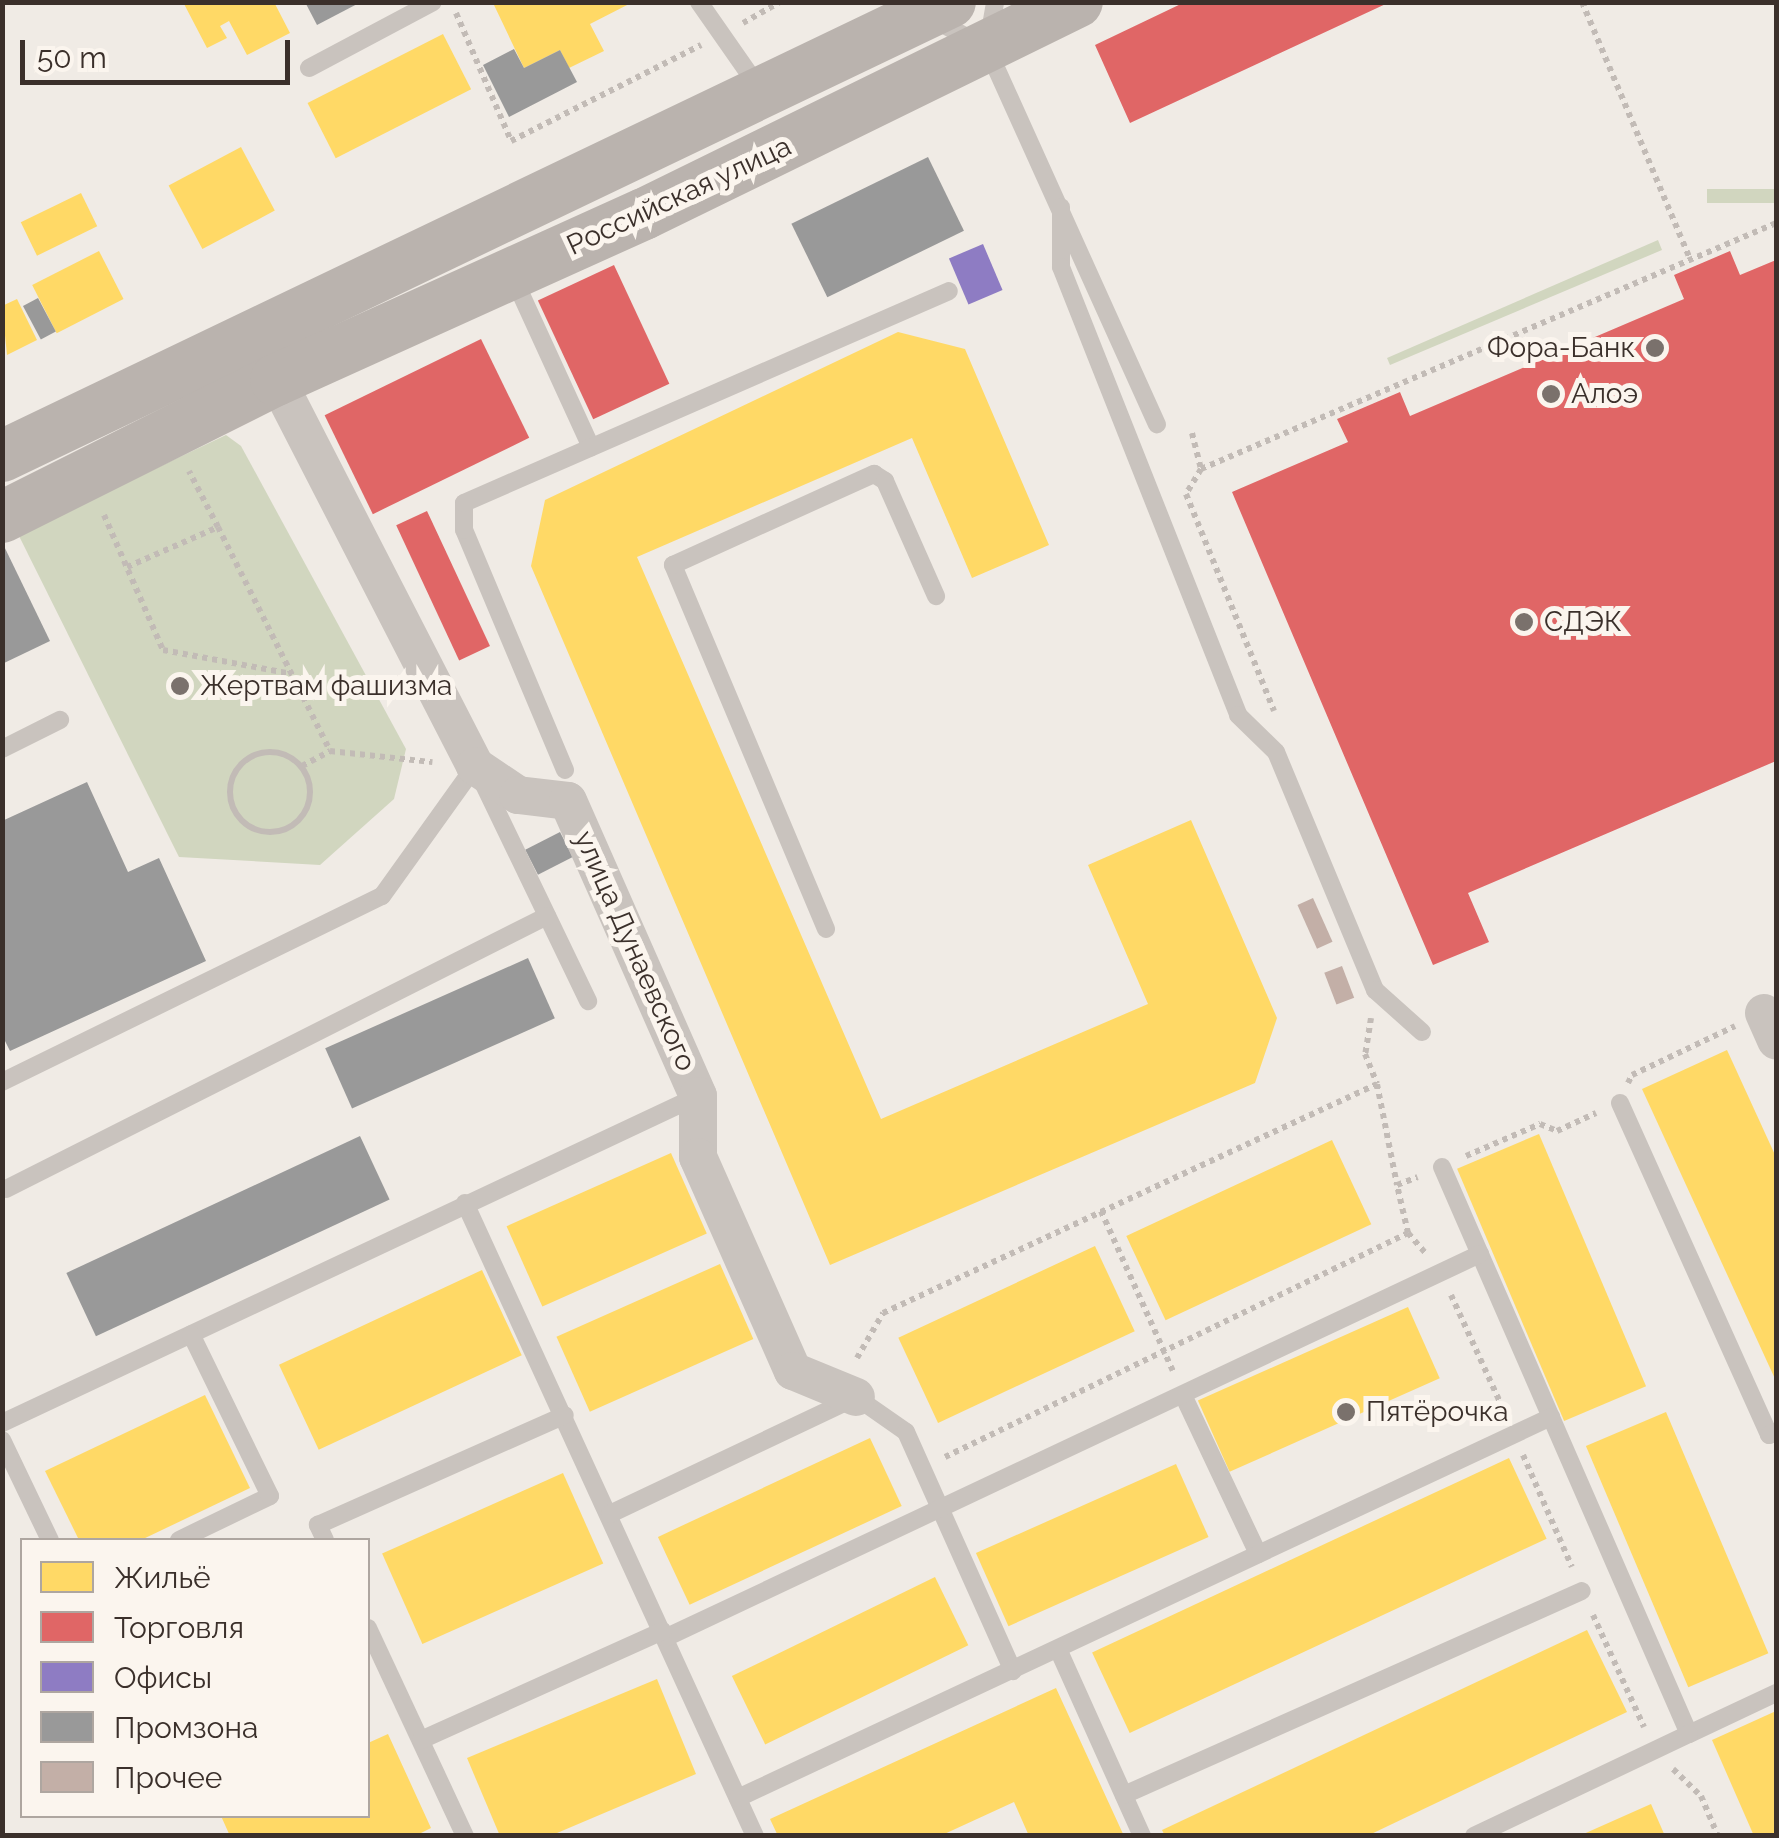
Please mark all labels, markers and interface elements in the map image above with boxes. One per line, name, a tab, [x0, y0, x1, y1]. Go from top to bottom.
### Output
scale bar	[25, 20, 295, 82]
text: 50 m	[37, 40, 107, 75]
street label: Российская улица	[561, 129, 797, 263]
place label: Фора-Банк	[1487, 331, 1635, 365]
marker: Фора-Банк	[1644, 337, 1666, 359]
place label: Алоэ	[1571, 377, 1638, 411]
marker: Алоэ	[1540, 383, 1562, 405]
place label: СДЭК	[1544, 605, 1622, 639]
marker: СДЭК	[1513, 611, 1535, 633]
place label: Жертвам фашизма	[200, 669, 452, 703]
marker: Жертвам фашизма	[169, 675, 191, 697]
street label: улица Дунаевского	[567, 826, 703, 1076]
place label: Пятёрочка	[1366, 1395, 1508, 1429]
marker: Пятёрочка	[1335, 1401, 1357, 1423]
legend	[20, 1538, 370, 1818]
text: Жильё	[114, 1560, 211, 1595]
text: Торговля	[114, 1610, 244, 1645]
text: Офисы	[114, 1660, 212, 1695]
text: Промзона	[114, 1710, 258, 1745]
text: Прочее	[114, 1760, 222, 1795]

